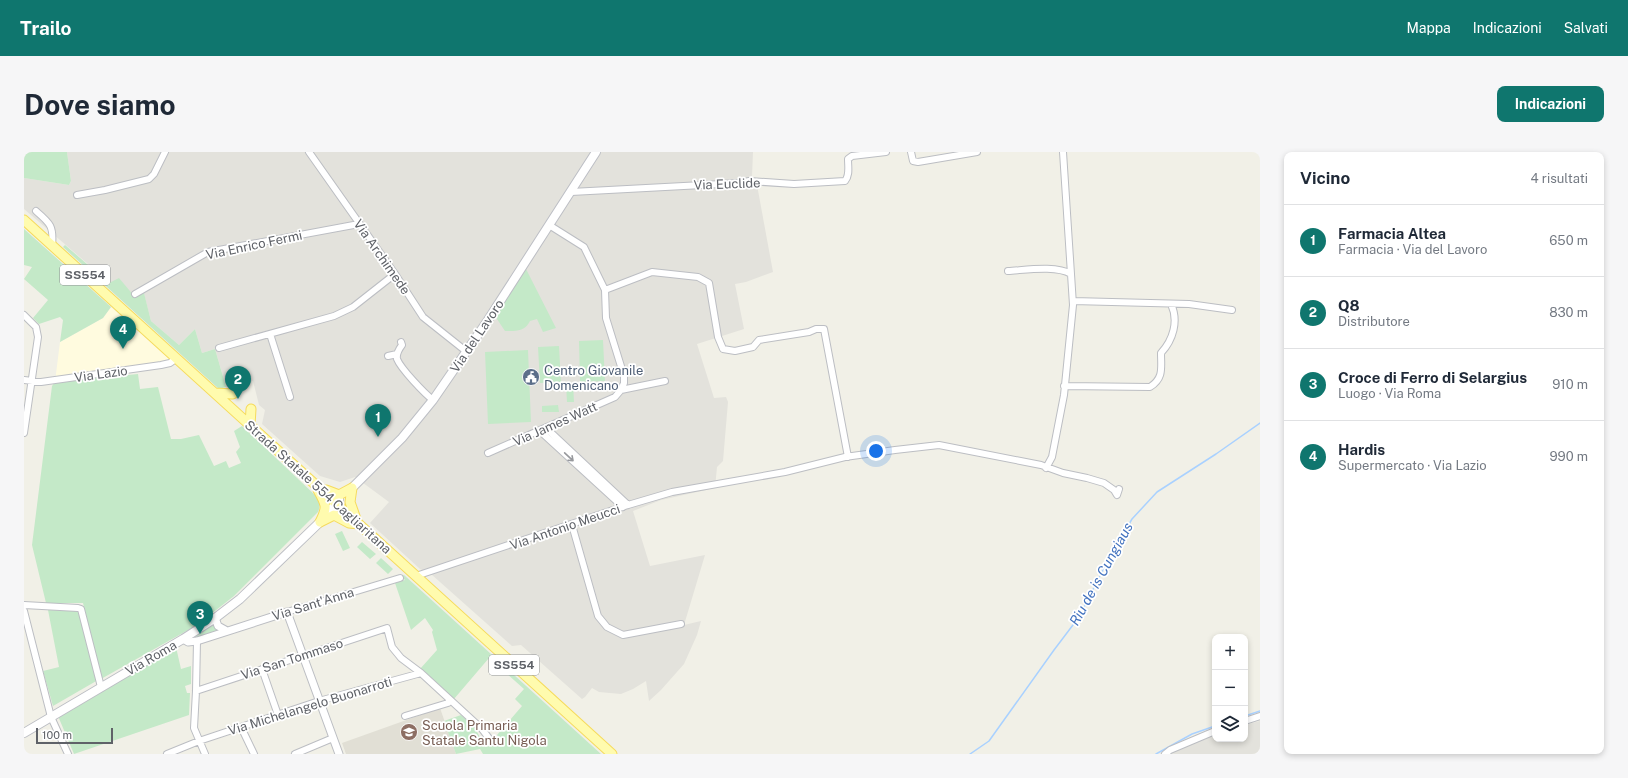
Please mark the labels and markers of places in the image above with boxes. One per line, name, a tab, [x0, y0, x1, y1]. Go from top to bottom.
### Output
pin: 4	[110, 316, 136, 349]
place label: Centro Giovanile Domenicano	[544, 363, 643, 393]
pin: 2	[225, 366, 251, 399]
public building icon: Centro Giovanile Domenicano	[521, 367, 541, 387]
pin: 1	[365, 404, 391, 437]
pin: 3	[187, 601, 213, 634]
place label: Scuola Primaria Statale Santu Nigola	[422, 718, 547, 748]
school or university icon: Scuola Primaria Statale Santu Nigola	[399, 722, 419, 742]

